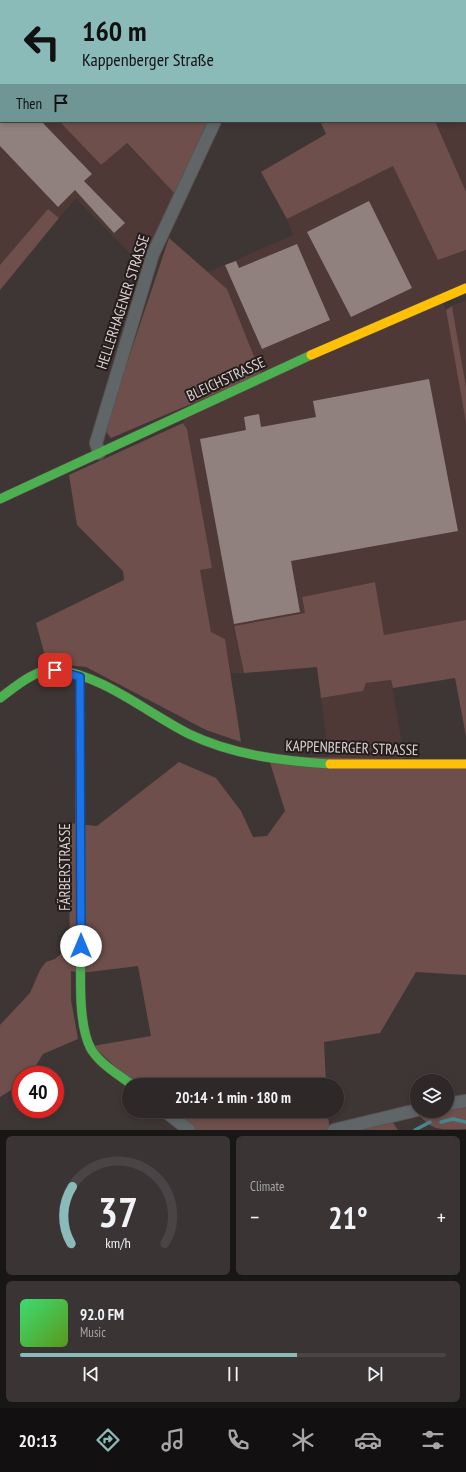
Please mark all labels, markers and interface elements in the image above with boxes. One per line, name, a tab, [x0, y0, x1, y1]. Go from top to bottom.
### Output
text: 160 m	[82, 12, 146, 49]
icon: left	[16, 16, 68, 68]
text: Kappenberger Straße	[82, 48, 214, 71]
icon: arrive	[50, 92, 72, 114]
text: Then	[16, 94, 42, 113]
street label: HELLERHAGENER STRASSE	[92, 232, 153, 372]
street label: BLEICHSTRASSE	[183, 352, 268, 405]
pin	[38, 653, 72, 687]
icon: arrive	[44, 659, 66, 681]
street label: KAPPENBERGER STRASSE	[285, 736, 419, 759]
street label: FÄRBERSTRASSE	[55, 823, 74, 911]
position arrow	[60, 925, 102, 967]
speed limit sign: 40	[12, 1066, 64, 1118]
map controls	[410, 1074, 454, 1118]
button: layers	[410, 1074, 454, 1118]
text: 20:14 · 1 min · 180 m	[175, 1088, 291, 1107]
text: Climate	[250, 1178, 284, 1195]
text: 37	[98, 1184, 138, 1237]
text: 21°	[328, 1198, 368, 1237]
text: −	[250, 1203, 259, 1231]
text: +	[437, 1203, 446, 1231]
text: km/h	[105, 1232, 131, 1251]
text: 92.0 FM	[80, 1305, 124, 1324]
text: Music	[80, 1324, 106, 1341]
icon: previous	[80, 1363, 102, 1385]
icon: pause	[222, 1363, 244, 1385]
icon: next	[364, 1363, 386, 1385]
icon: directions	[94, 1426, 122, 1454]
icon: music	[159, 1426, 187, 1454]
icon: phone	[224, 1426, 252, 1454]
icon: climate	[289, 1426, 317, 1454]
icon: car	[354, 1426, 382, 1454]
icon: filters	[419, 1426, 447, 1454]
text: 20:13	[19, 1429, 57, 1452]

